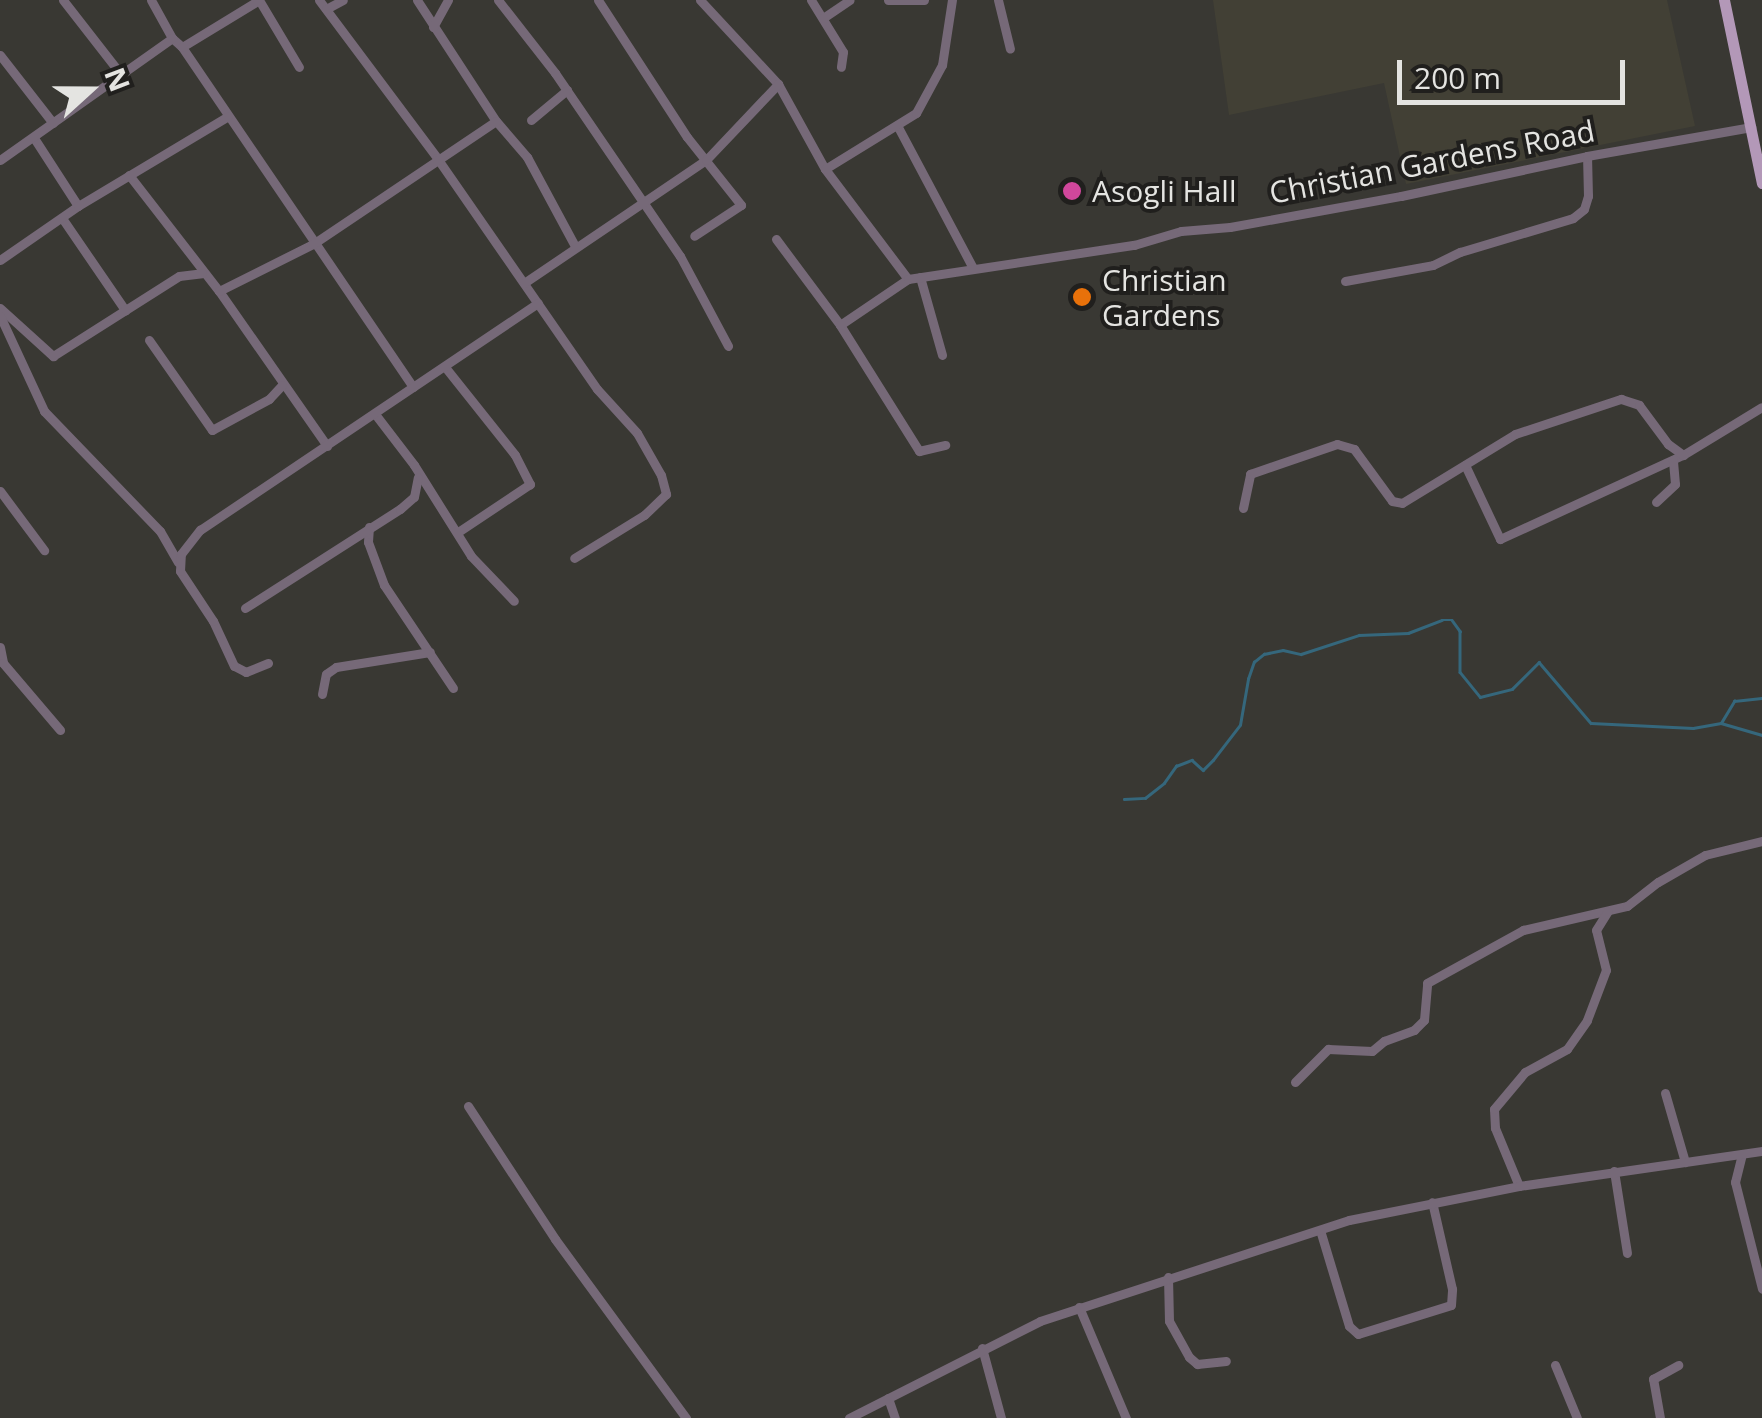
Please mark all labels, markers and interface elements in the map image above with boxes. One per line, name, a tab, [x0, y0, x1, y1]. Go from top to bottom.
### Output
north arrow	[40, 40, 140, 140]
scale bar	[1402, 40, 1630, 102]
text: 200 m	[1414, 57, 1501, 98]
text: N	[96, 62, 140, 97]
street label: Christian Gardens Road	[1266, 113, 1598, 211]
place label: Asogli Hall	[1092, 173, 1236, 209]
marker: Asogli Hall	[1061, 180, 1083, 202]
place label: Christian Gardens	[1102, 262, 1227, 332]
marker: Christian Gardens	[1071, 286, 1093, 308]

